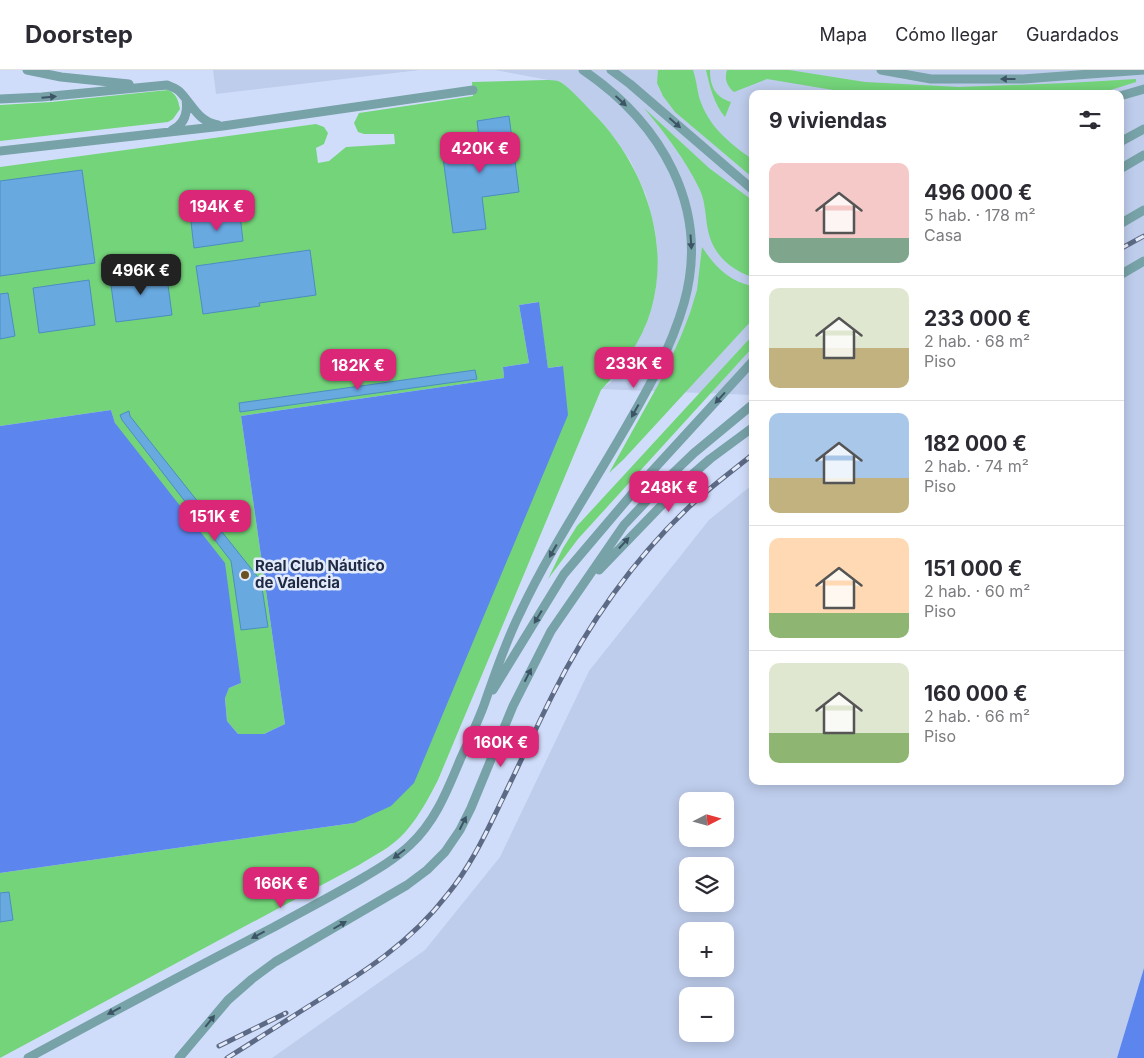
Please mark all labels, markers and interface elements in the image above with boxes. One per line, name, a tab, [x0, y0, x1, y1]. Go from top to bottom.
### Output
text: Doorstep	[25, 20, 133, 49]
text: Mapa	[820, 24, 867, 45]
text: Cómo llegar	[895, 24, 998, 45]
text: Guardados	[1026, 24, 1119, 45]
one-way arrow	[1000, 75, 1016, 83]
one-way arrow	[41, 92, 57, 100]
one-way arrow	[614, 95, 626, 107]
icon: filters	[1076, 106, 1104, 134]
text: 9 viviendas	[769, 108, 887, 133]
one-way arrow	[669, 118, 682, 129]
pin: 420K €	[439, 132, 521, 174]
text: 420K €	[451, 138, 509, 158]
text: 496 000 €	[924, 180, 1032, 205]
icon: home	[809, 183, 869, 243]
pin: 194K €	[176, 190, 258, 232]
text: 194K €	[190, 196, 244, 216]
text: 5 hab. · 178 m²	[924, 205, 1036, 225]
text: Casa	[924, 225, 962, 245]
one-way arrow	[687, 235, 695, 251]
pin: 496K €	[100, 254, 182, 296]
text: 496K €	[112, 260, 170, 280]
text: 233 000 €	[924, 306, 1031, 331]
icon: home	[809, 308, 869, 368]
text: 2 hab. · 68 m²	[924, 331, 1030, 351]
pin: 233K €	[593, 346, 675, 389]
pin: 182K €	[317, 348, 399, 391]
text: Piso	[924, 351, 956, 371]
text: 233K €	[606, 353, 662, 373]
text: 182K €	[331, 355, 385, 375]
one-way arrow	[714, 391, 725, 404]
one-way arrow	[631, 404, 640, 418]
text: 182 000 €	[924, 431, 1027, 456]
icon: home	[809, 433, 869, 493]
text: 2 hab. · 74 m²	[924, 456, 1029, 476]
pin: 248K €	[628, 470, 710, 513]
text: Piso	[924, 476, 956, 496]
text: 248K €	[640, 477, 698, 497]
pin: 151K €	[174, 500, 256, 542]
text: 151K €	[190, 506, 240, 526]
one-way arrow	[618, 538, 630, 550]
one-way arrow	[549, 545, 558, 558]
place label: Real Club Náutico de Valencia	[255, 556, 385, 592]
text: 151 000 €	[924, 556, 1022, 581]
icon: home	[809, 558, 869, 618]
marker: Real Club Náutico de Valencia	[239, 569, 251, 581]
text: 2 hab. · 60 m²	[924, 581, 1030, 601]
text: Piso	[924, 601, 956, 621]
one-way arrow	[534, 610, 543, 623]
one-way arrow	[524, 667, 533, 682]
text: 160 000 €	[924, 681, 1028, 706]
icon: home	[809, 683, 869, 743]
text: 2 hab. · 66 m²	[924, 706, 1030, 726]
pin: 160K €	[460, 726, 542, 768]
text: Piso	[924, 726, 956, 746]
text: 160K €	[474, 732, 528, 752]
north arrow	[679, 792, 734, 848]
map controls	[679, 792, 734, 1042]
one-way arrow	[459, 816, 467, 831]
one-way arrow	[392, 849, 406, 859]
button: layers	[679, 857, 734, 912]
pin: 166K €	[240, 866, 322, 909]
text: 166K €	[254, 873, 308, 893]
one-way arrow	[333, 920, 346, 929]
button: +	[679, 922, 734, 977]
one-way arrow	[251, 931, 265, 939]
button: −	[679, 987, 734, 1042]
one-way arrow	[107, 1007, 122, 1015]
one-way arrow	[205, 1015, 216, 1028]

